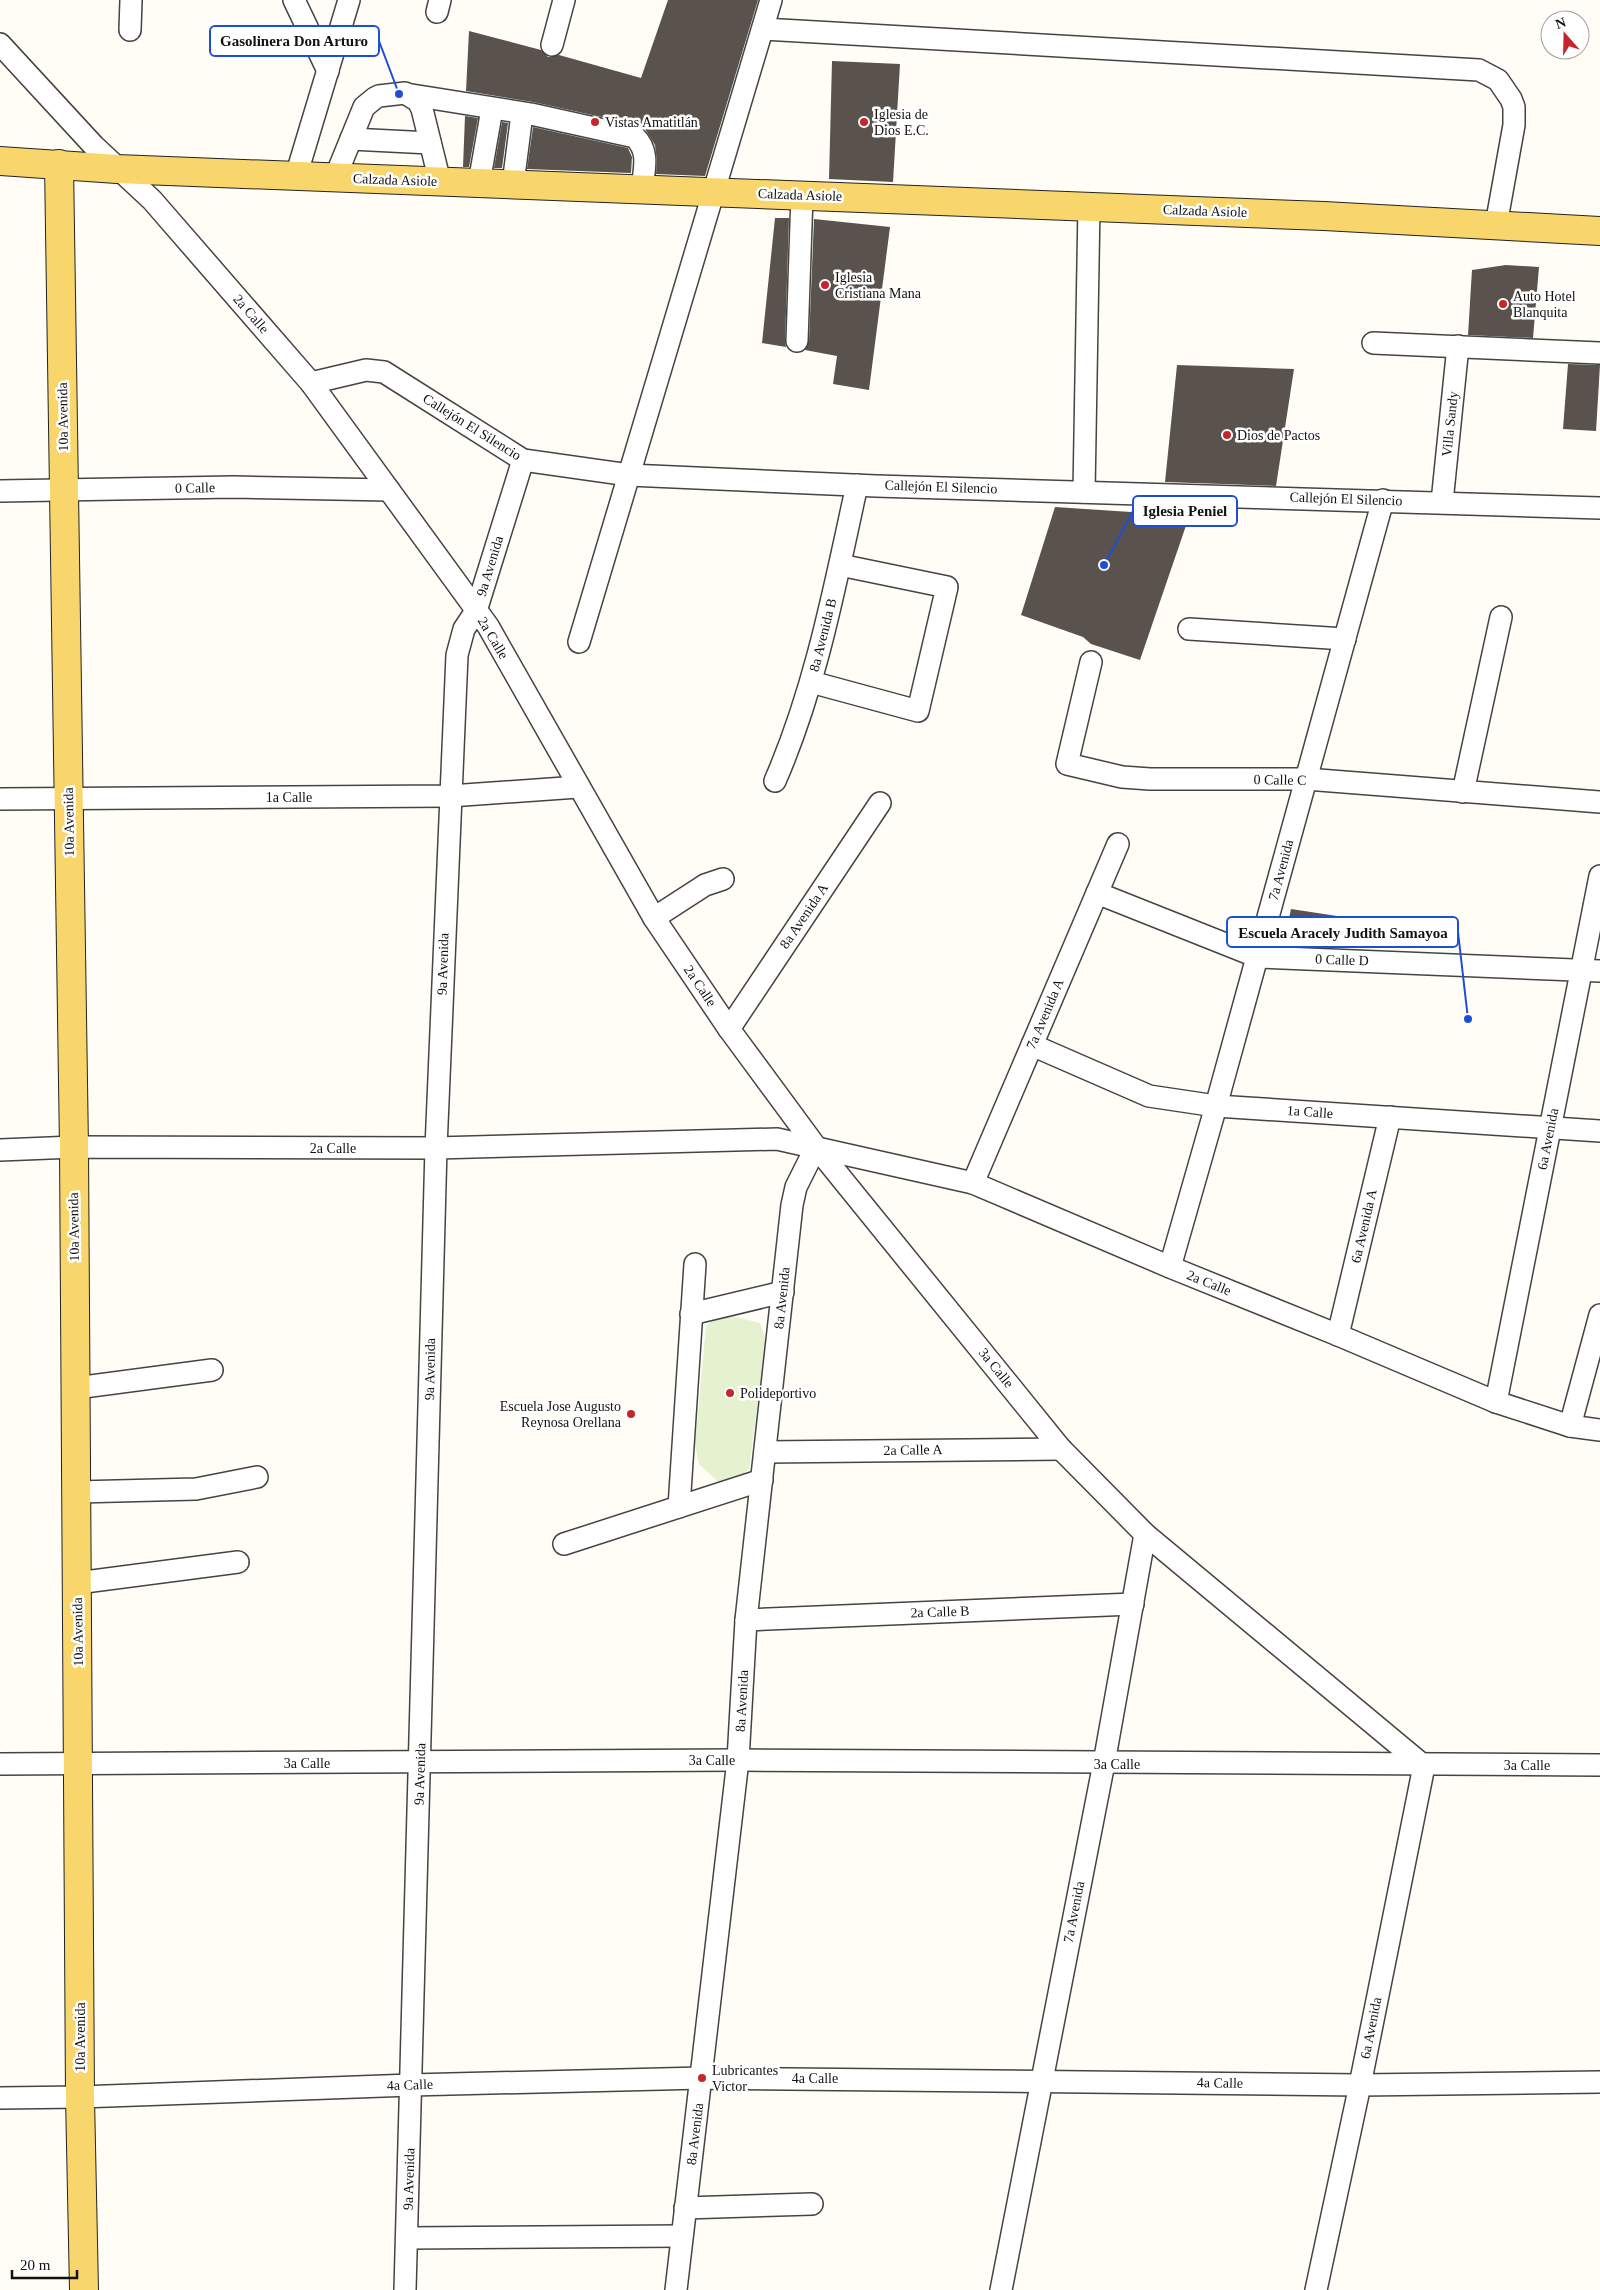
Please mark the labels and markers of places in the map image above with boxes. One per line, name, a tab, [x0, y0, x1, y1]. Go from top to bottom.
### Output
callout: Gasolinera Don Arturo	[210, 26, 379, 56]
place label: Iglesia de Dios E.C.	[874, 107, 929, 138]
place label: Vistas Amatitlán	[605, 115, 698, 130]
marker: Vistas Amatitlán	[589, 116, 601, 128]
marker: Iglesia de Dios E.C.	[858, 116, 870, 128]
place label: Iglesia Cristiana Mana	[835, 270, 922, 301]
marker: Iglesia Cristiana Mana	[819, 279, 831, 291]
place label: Auto Hotel Blanquita	[1513, 289, 1576, 320]
marker: Auto Hotel Blanquita	[1497, 298, 1509, 310]
place label: Dios de Pactos	[1237, 428, 1320, 443]
marker: Dios de Pactos	[1221, 429, 1233, 441]
callout: Iglesia Peniel	[1133, 496, 1237, 526]
callout: Escuela Aracely Judith Samayoa	[1227, 917, 1458, 947]
place label: Polideportivo	[740, 1386, 816, 1401]
marker: Polideportivo	[724, 1387, 736, 1399]
place label: Escuela Jose Augusto Reynosa Orellana	[500, 1399, 622, 1430]
marker: Escuela Jose Augusto Reynosa Orellana	[625, 1408, 637, 1420]
place label: Lubricantes Victor	[712, 2063, 778, 2094]
marker: Lubricantes Victor	[696, 2072, 708, 2084]

